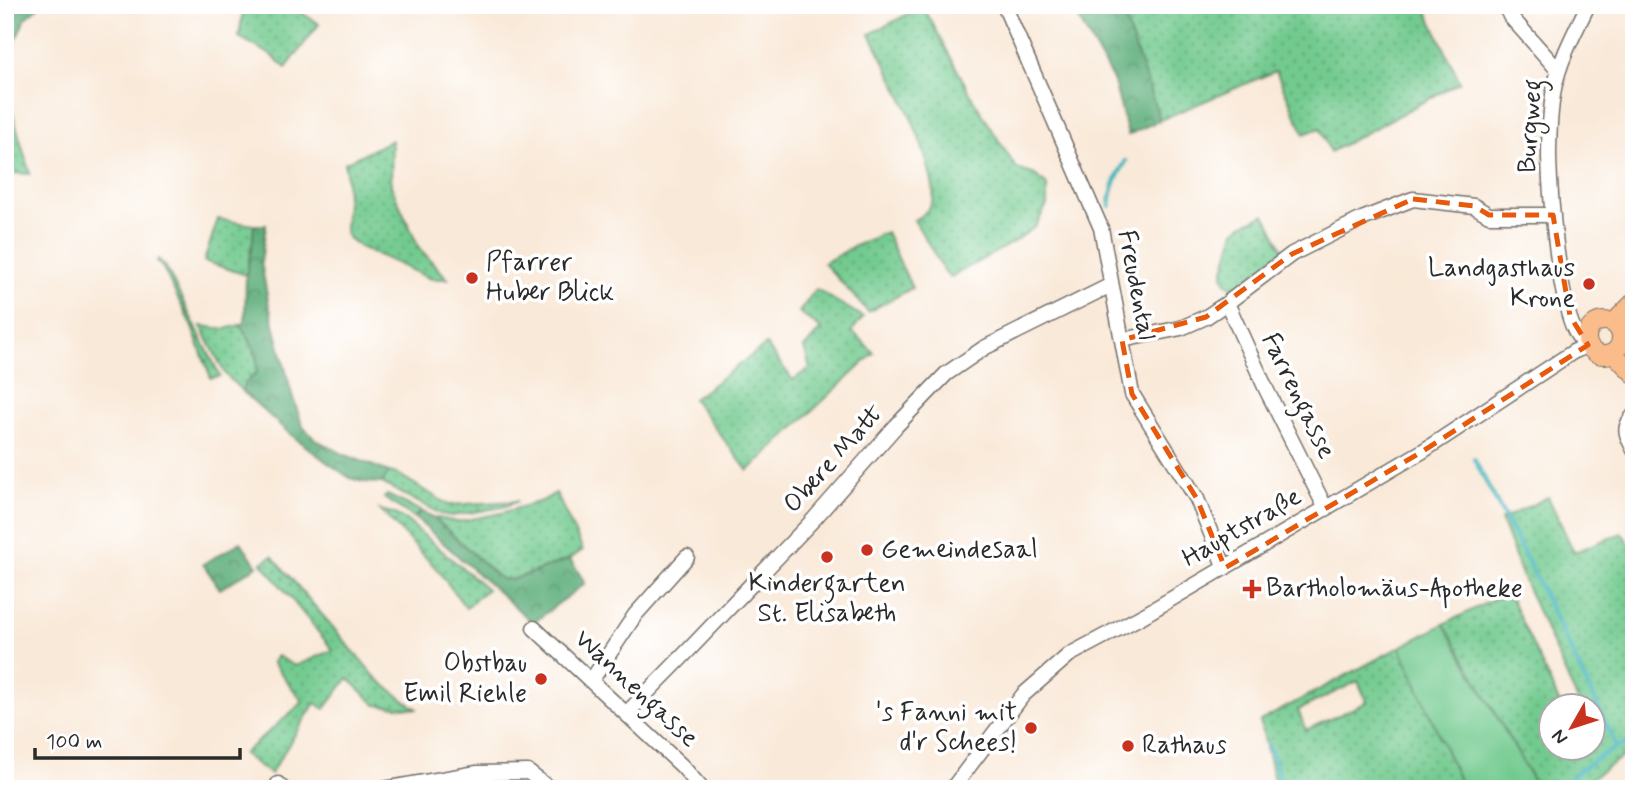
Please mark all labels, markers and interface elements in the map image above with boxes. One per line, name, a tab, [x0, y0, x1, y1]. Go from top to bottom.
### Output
street label: Burgweg	[1511, 78, 1554, 175]
street label: Freudental	[1109, 227, 1163, 343]
place label: Pfarrer Huber Blick	[486, 246, 614, 310]
place label: Landgasthaus Krone	[1428, 252, 1575, 316]
marker: Pfarrer Huber Blick	[464, 270, 480, 286]
marker: Landgasthaus Krone	[1581, 276, 1597, 292]
street label: Farrengasse	[1250, 327, 1343, 466]
street label: Obere Matt	[776, 397, 892, 521]
street label: Hauptstraße	[1176, 480, 1308, 576]
place label: Gemeindesaal	[881, 533, 1038, 567]
marker: Gemeindesaal	[859, 542, 875, 558]
marker: Kindergarten St. Elisabeth	[819, 549, 835, 565]
place label: Kindergarten St. Elisabeth	[748, 567, 906, 631]
place label: Bartholomäus-Apotheke	[1266, 572, 1523, 609]
marker: Bartholomäus-Apotheke	[1244, 581, 1260, 597]
street label: Wannengasse	[564, 623, 706, 758]
place label: Obstbau Emil Riehle	[403, 647, 527, 711]
marker: Obstbau Emil Riehle	[533, 671, 549, 687]
north arrow	[1538, 692, 1608, 762]
place label: 's Fanni mit d'r Schees!	[876, 696, 1017, 760]
scale bar	[35, 717, 240, 761]
marker: 's Fanni mit d'r Schees!	[1023, 720, 1039, 736]
text: N	[1546, 724, 1574, 750]
text: 100 m	[46, 728, 102, 756]
place label: Rathaus	[1142, 729, 1227, 763]
marker: Rathaus	[1120, 738, 1136, 754]

